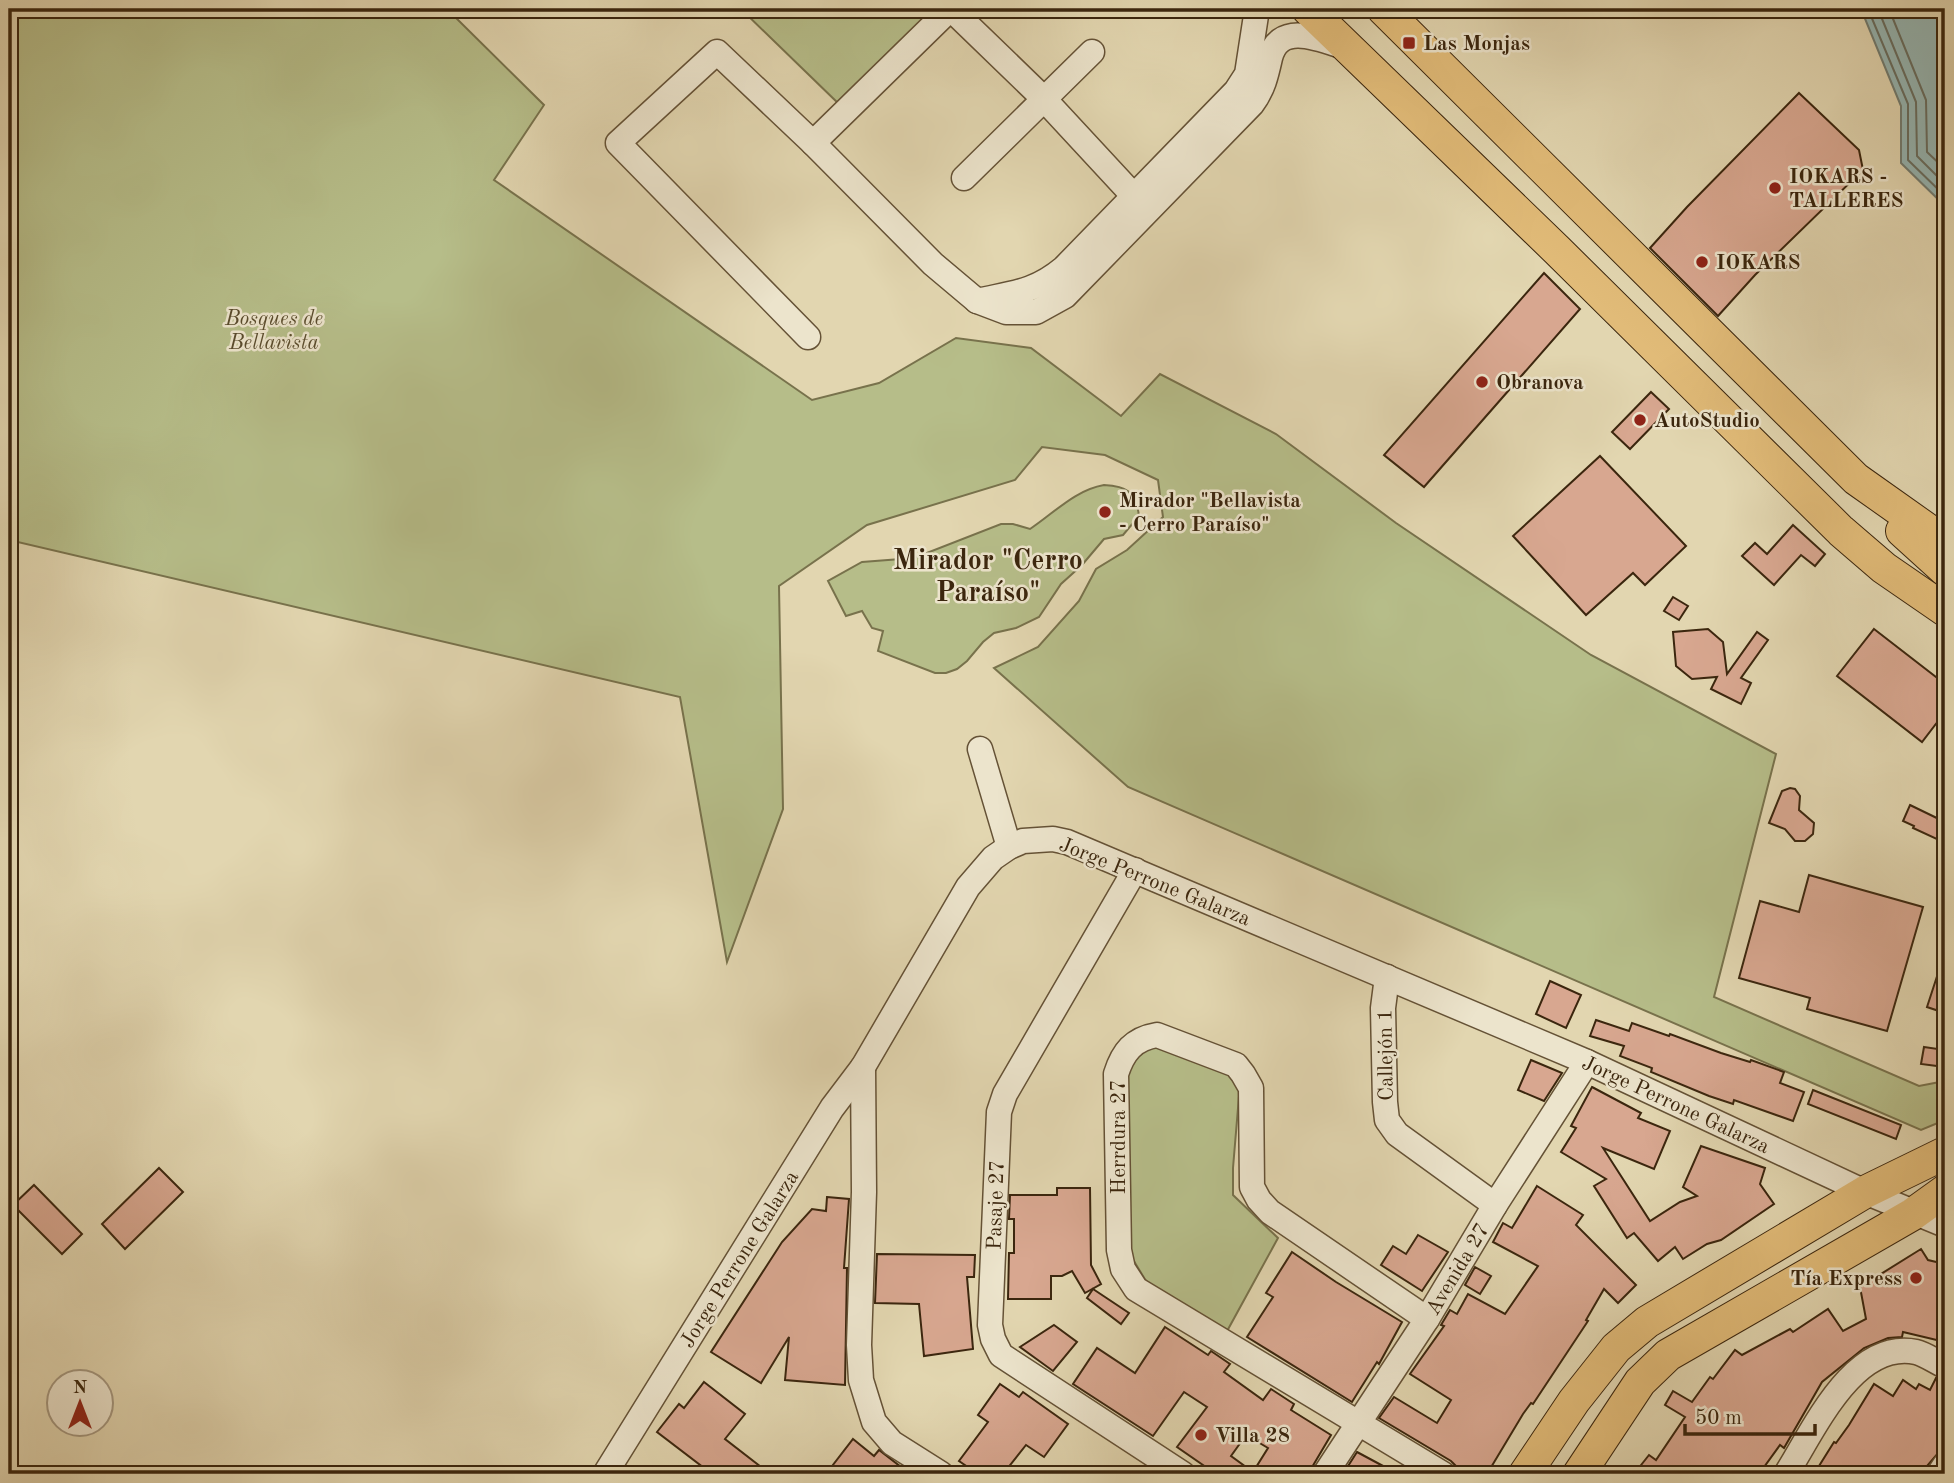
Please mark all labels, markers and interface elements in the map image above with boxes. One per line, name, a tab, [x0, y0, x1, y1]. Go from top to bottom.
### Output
place label: Las Monjas	[1423, 34, 1530, 55]
marker: Las Monjas	[1401, 35, 1417, 51]
place label: IOKARS - TALLERES	[1789, 167, 1904, 212]
marker: IOKARS - TALLERES	[1767, 180, 1783, 196]
place label: IOKARS	[1716, 253, 1801, 274]
marker: IOKARS	[1694, 254, 1710, 270]
park label: Bosques de Bellavista	[224, 309, 323, 354]
place label: Obranova	[1496, 373, 1584, 394]
marker: Obranova	[1474, 374, 1490, 390]
place label: AutoStudio	[1654, 411, 1760, 432]
marker: AutoStudio	[1632, 412, 1648, 428]
place label: Mirador "Bellavista - Cerro Paraíso"	[1119, 491, 1301, 536]
marker: Mirador "Bellavista - Cerro Paraíso"	[1097, 504, 1113, 520]
district label: Mirador "Cerro Paraíso"	[893, 548, 1083, 608]
street label: Jorge Perrone Galarza	[1056, 834, 1253, 930]
street label: Callejón 1	[1375, 1009, 1398, 1101]
street label: Jorge Perrone Galarza	[1578, 1053, 1772, 1158]
street label: Herrdura 27	[1109, 1080, 1130, 1194]
street label: Pasaje 27	[984, 1160, 1009, 1250]
street label: Jorge Perrone Galarza	[677, 1168, 803, 1352]
street label: Avenida 27	[1423, 1220, 1494, 1319]
place label: Tía Express	[1790, 1269, 1902, 1290]
marker: Tía Express	[1908, 1270, 1924, 1286]
north arrow	[46, 1368, 116, 1438]
text: N	[73, 1379, 88, 1398]
scale bar	[1685, 1392, 1814, 1436]
text: 50 m	[1695, 1408, 1742, 1429]
place label: Villa 28	[1215, 1426, 1290, 1447]
marker: Villa 28	[1193, 1427, 1209, 1443]

